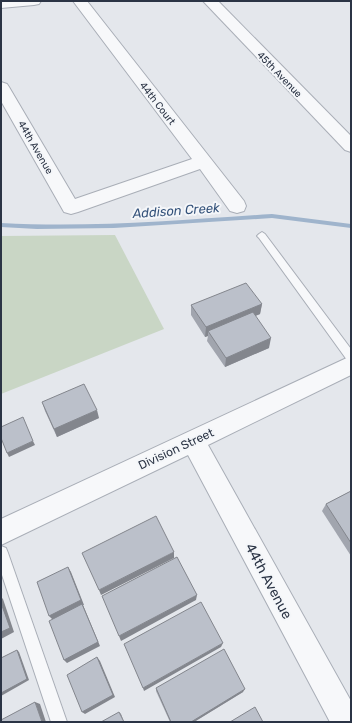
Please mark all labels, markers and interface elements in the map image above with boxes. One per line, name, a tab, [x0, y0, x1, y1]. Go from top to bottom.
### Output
street label: 45th Avenue	[254, 49, 304, 100]
street label: 44th Court	[137, 80, 178, 127]
street label: 44th Avenue	[15, 119, 55, 177]
water label: Addison Creek	[131, 200, 220, 221]
street label: Division Street	[136, 425, 216, 473]
street label: 44th Avenue	[241, 540, 296, 622]

